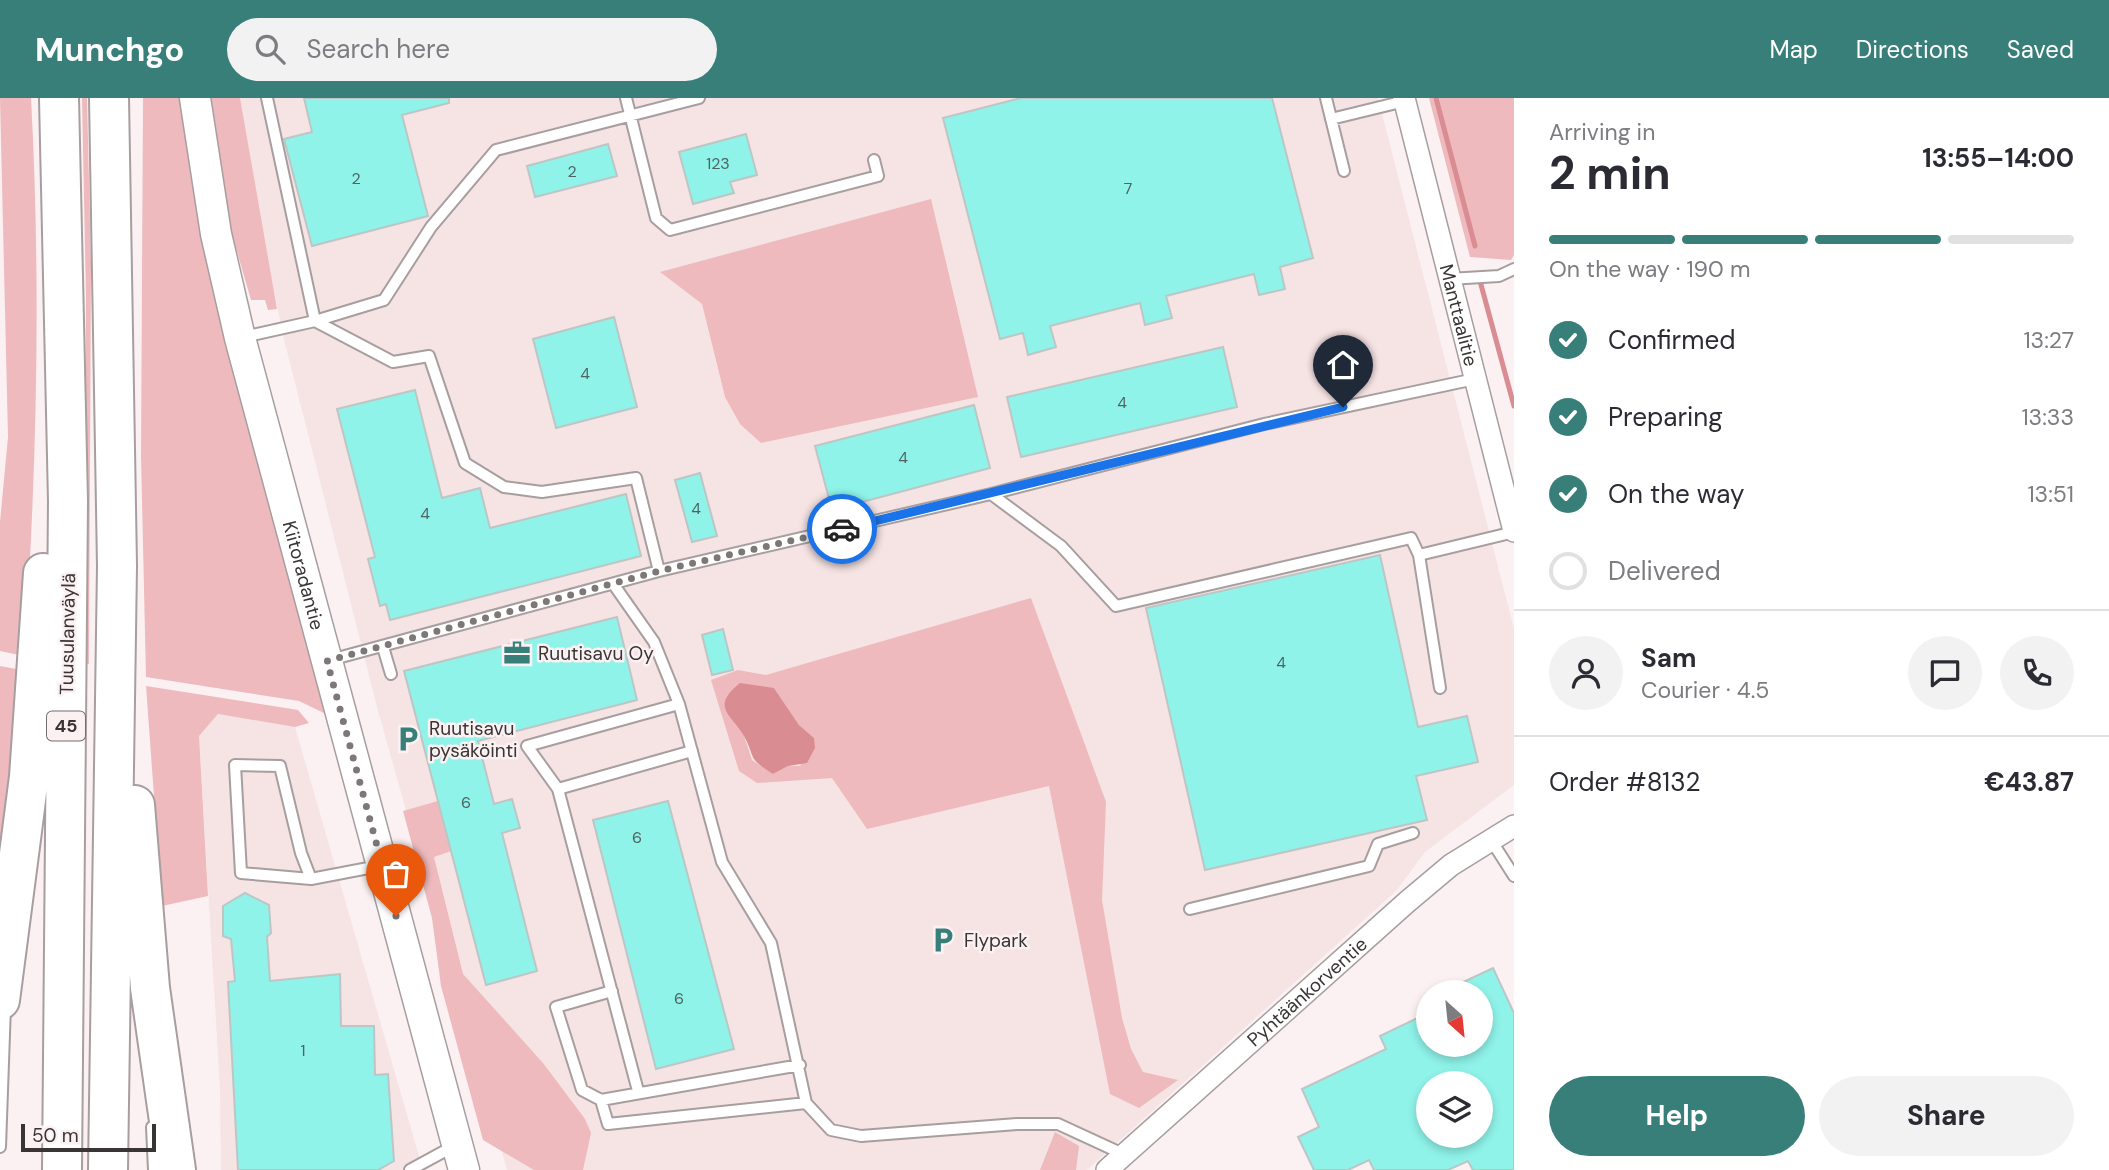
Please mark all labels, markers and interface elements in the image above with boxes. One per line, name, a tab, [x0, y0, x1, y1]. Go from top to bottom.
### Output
search box	[227, 18, 717, 81]
text: Munchgo	[35, 28, 185, 71]
icon: search	[251, 30, 289, 68]
text: Search here	[307, 32, 450, 66]
text: Map	[1770, 34, 1818, 65]
text: Directions	[1856, 34, 1969, 65]
text: Saved	[2007, 34, 2074, 65]
text: Arriving in	[1549, 117, 1655, 147]
text: 13:55–14:00	[1922, 141, 2074, 175]
text: 2 min	[1549, 143, 1671, 203]
house number: 123	[706, 153, 730, 174]
house number: 2	[567, 161, 577, 182]
house number: 2	[351, 168, 361, 189]
house number: 7	[1124, 178, 1132, 199]
text: On the way · 190 m	[1549, 254, 1750, 284]
street label: Manttaalitie	[1434, 262, 1484, 369]
icon: check	[1549, 321, 1587, 359]
text: Confirmed	[1608, 323, 1735, 357]
text: 13:27	[2023, 325, 2074, 355]
pin	[1313, 335, 1373, 407]
icon: home	[1324, 346, 1362, 384]
house number: 4	[580, 363, 590, 384]
house number: 4	[1117, 392, 1127, 413]
icon: check	[1549, 398, 1587, 436]
text: Preparing	[1608, 400, 1723, 434]
text: 13:33	[2021, 402, 2074, 432]
house number: 4	[898, 447, 908, 468]
icon: check	[1549, 475, 1587, 513]
text: On the way	[1608, 477, 1744, 511]
text: 13:51	[2027, 479, 2074, 509]
courier	[807, 494, 877, 564]
house number: 4	[691, 498, 701, 519]
house number: 4	[420, 503, 430, 524]
icon: car	[823, 510, 861, 548]
street label: Kiitoradantie	[277, 518, 330, 633]
text: Delivered	[1608, 554, 1721, 588]
street label: Tuusulanväylä	[54, 573, 81, 695]
button: person	[1549, 636, 1623, 710]
button: chat	[1908, 636, 1982, 710]
button: phone	[2000, 636, 2074, 710]
office icon: Ruutisavu Oy	[502, 638, 532, 668]
place label: Ruutisavu Oy	[538, 641, 654, 666]
text: Sam	[1641, 641, 1696, 675]
house number: 4	[1276, 652, 1286, 673]
text: Courier · 4.5	[1641, 675, 1769, 705]
road number: 45	[47, 712, 85, 740]
place label: Ruutisavu pysäköinti	[429, 716, 518, 763]
parking icon: Ruutisavu pysäköinti	[393, 724, 423, 754]
text: Order #8132	[1549, 765, 1701, 799]
text: €43.87	[1984, 765, 2074, 799]
house number: 6	[461, 792, 471, 813]
house number: 6	[632, 827, 642, 848]
pin	[366, 844, 426, 916]
icon: bag	[377, 855, 415, 893]
parking icon: Flypark	[928, 925, 958, 955]
place label: Flypark	[964, 928, 1028, 953]
street label: Pyhtäänkorventie	[1242, 932, 1373, 1052]
north arrow	[1416, 980, 1493, 1057]
map controls	[1416, 980, 1493, 1148]
house number: 6	[674, 988, 684, 1009]
house number: 1	[301, 1040, 306, 1061]
button: layers	[1416, 1071, 1493, 1148]
button: Help	[1549, 1076, 1805, 1156]
button: Share	[1819, 1076, 2074, 1156]
scale bar	[21, 1121, 156, 1153]
text: 50 m	[32, 1123, 79, 1148]

